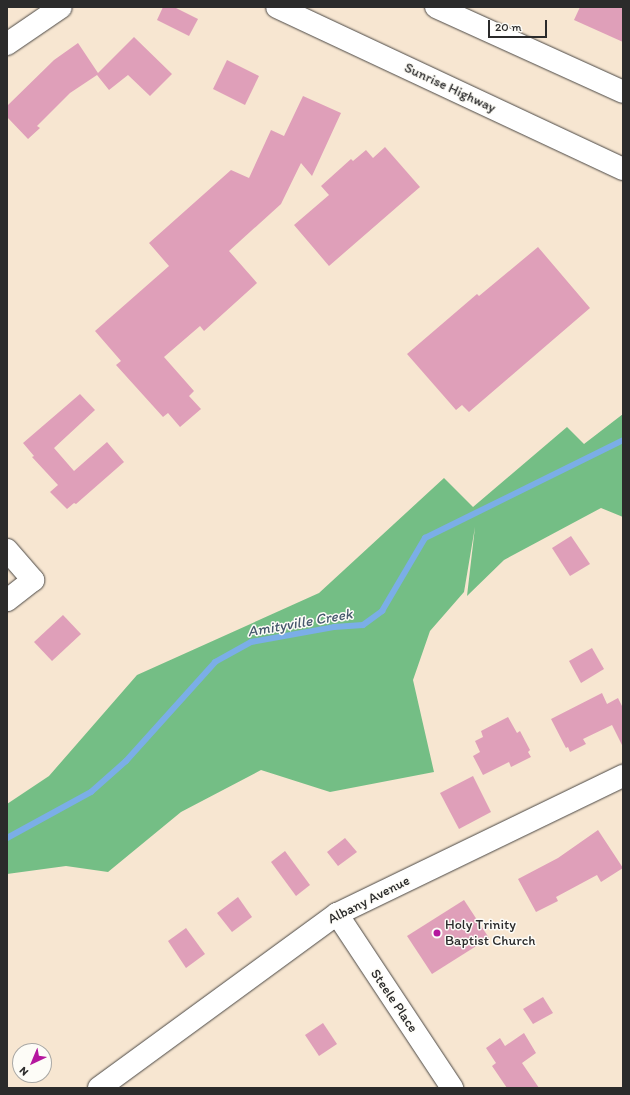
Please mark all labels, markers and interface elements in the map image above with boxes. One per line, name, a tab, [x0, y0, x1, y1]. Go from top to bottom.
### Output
scale bar	[490, 12, 549, 38]
text: 20 m	[495, 20, 522, 34]
street label: Sunrise Highway	[402, 59, 498, 117]
water label: Amityville Creek	[246, 605, 354, 641]
street label: Albany Avenue	[326, 872, 412, 928]
place label: Holy Trinity Baptist Church	[445, 917, 536, 950]
marker: Holy Trinity Baptist Church	[432, 928, 442, 938]
street label: Steele Place	[367, 966, 421, 1036]
north arrow	[12, 1043, 52, 1083]
text: N	[17, 1064, 31, 1079]

